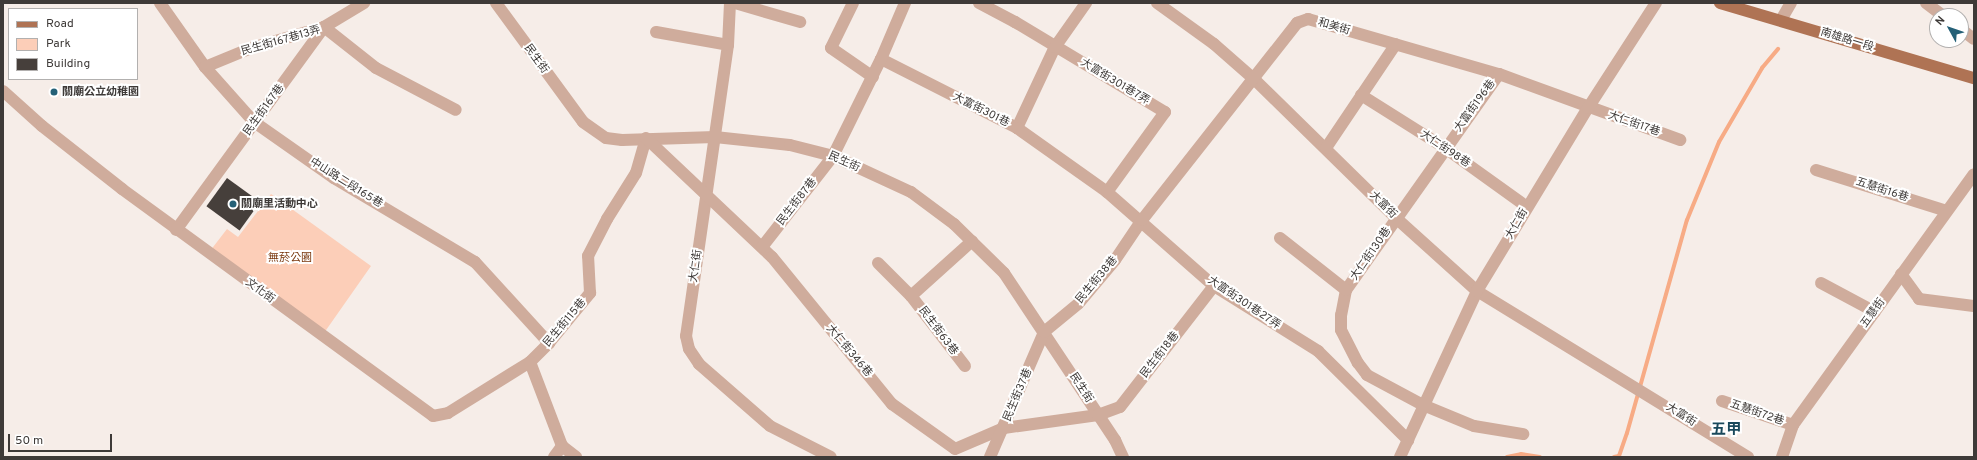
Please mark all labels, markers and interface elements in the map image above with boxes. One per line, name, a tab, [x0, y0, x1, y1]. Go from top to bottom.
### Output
legend	[8, 8, 138, 80]
north arrow	[1929, 8, 1969, 48]
text: N	[1933, 13, 1948, 28]
text: Road	[46, 16, 74, 32]
street label: 和美街	[1316, 16, 1352, 38]
street label: 民生街167巷13弄	[240, 23, 322, 59]
street label: 南雄路一段	[1819, 26, 1875, 54]
text: Park	[46, 36, 71, 52]
street label: 民生街	[521, 42, 551, 76]
text: Building	[46, 56, 90, 72]
street label: 大富街301巷7弄	[1078, 56, 1152, 108]
street label: 大富街196巷	[1452, 77, 1498, 135]
street label: 民生街167巷	[241, 82, 287, 138]
place label: 關廟公立幼稚園	[62, 85, 139, 99]
marker: 關廟公立幼稚園	[49, 87, 59, 97]
street label: 大富街301巷	[951, 90, 1011, 130]
street label: 大仁街17巷	[1606, 109, 1662, 139]
street label: 大仁街98巷	[1418, 128, 1472, 170]
street label: 民生街	[826, 149, 862, 175]
street label: 中山路二段165巷	[307, 155, 385, 211]
street label: 五慧街16巷	[1854, 175, 1910, 205]
street label: 民生街87巷	[774, 176, 820, 228]
street label: 大富街	[1367, 189, 1399, 221]
place label: 關廟里活動中心	[241, 197, 318, 211]
marker: 關廟里活動中心	[228, 199, 238, 209]
street label: 大仁街	[1503, 206, 1531, 242]
street label: 大仁街130巷	[1348, 225, 1394, 283]
street label: 大仁街	[687, 249, 705, 283]
park label: 無菸公園	[268, 251, 312, 265]
street label: 民生街38巷	[1074, 254, 1120, 306]
street label: 大富街301巷27弄	[1205, 274, 1283, 332]
street label: 文化街	[243, 276, 277, 306]
street label: 民生街115巷	[541, 296, 589, 350]
street label: 五慧街	[1858, 296, 1888, 330]
street label: 民生街63巷	[916, 304, 960, 358]
street label: 大仁街346巷	[823, 322, 875, 380]
street label: 民生街18巷	[1138, 329, 1182, 381]
street label: 民生街37巷	[1001, 367, 1035, 423]
street label: 民生街	[1066, 371, 1096, 405]
street label: 五慧街72巷	[1728, 398, 1786, 428]
street label: 大富街	[1664, 401, 1698, 429]
district label: 五甲	[1711, 422, 1741, 440]
scale bar	[10, 426, 114, 452]
text: 50 m	[15, 433, 43, 449]

